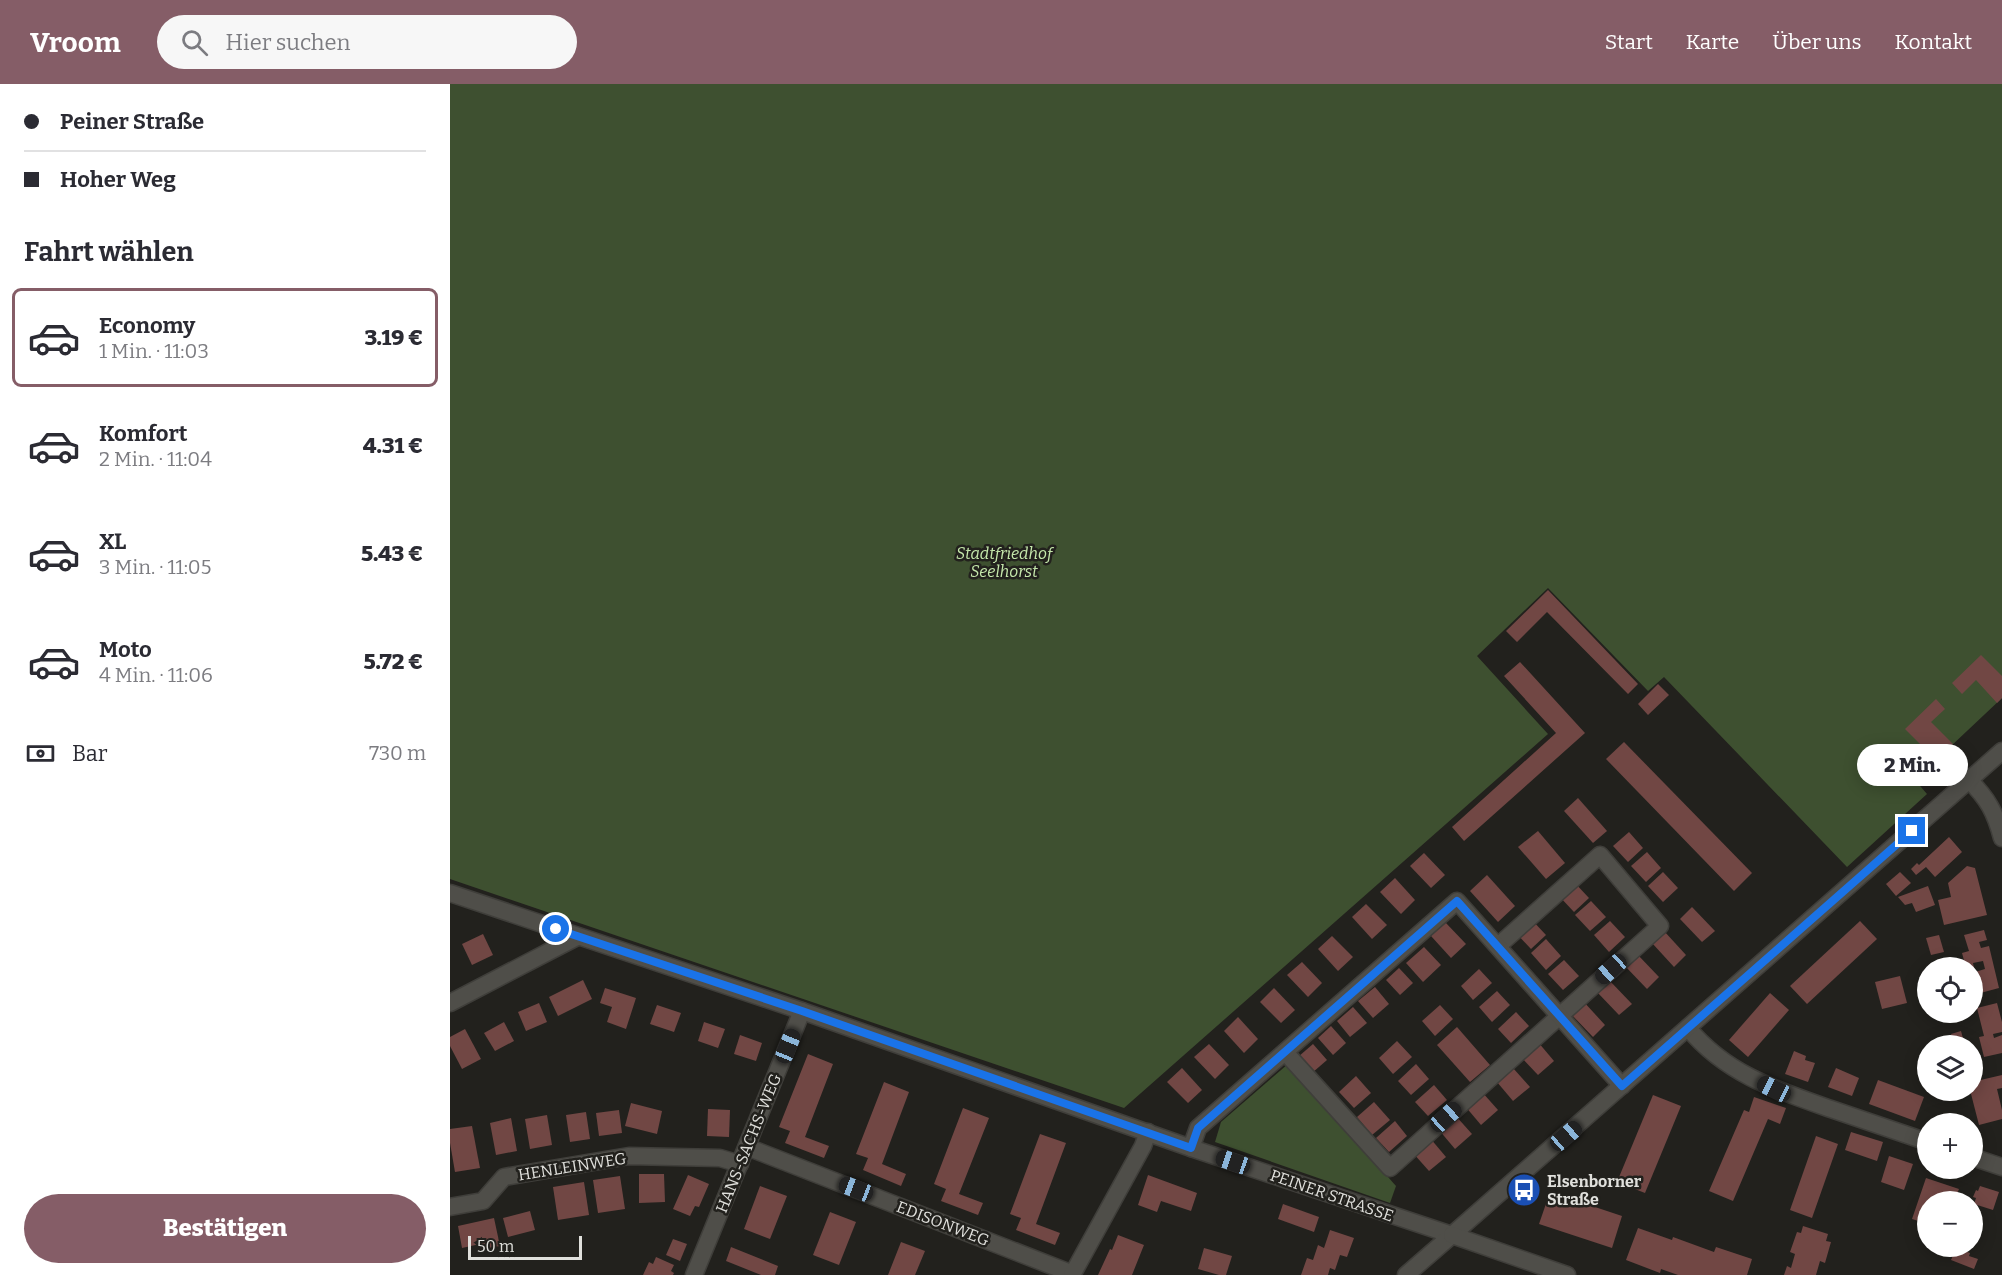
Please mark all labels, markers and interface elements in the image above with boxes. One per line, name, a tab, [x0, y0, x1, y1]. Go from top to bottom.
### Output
search box	[157, 15, 577, 69]
text: Vroom	[30, 26, 121, 59]
icon: search	[178, 26, 211, 59]
text: Hier suchen	[226, 29, 351, 56]
text: Start	[1605, 29, 1653, 55]
text: Karte	[1686, 29, 1739, 55]
text: Über uns	[1772, 29, 1862, 55]
text: Kontakt	[1895, 29, 1972, 55]
text: Peiner Straße	[60, 108, 204, 135]
text: Hoher Weg	[60, 166, 176, 193]
text: Fahrt wählen	[24, 236, 194, 268]
icon: car	[27, 311, 81, 365]
text: Economy	[99, 312, 195, 339]
text: 3.19 €	[364, 324, 423, 351]
text: 1 Min. · 11:03	[99, 339, 209, 363]
icon: car	[27, 419, 81, 473]
text: Komfort	[99, 420, 188, 447]
text: 4.31 €	[363, 432, 423, 459]
text: 2 Min. · 11:04	[99, 447, 212, 471]
icon: car	[27, 527, 81, 581]
text: XL	[99, 528, 126, 555]
text: 5.43 €	[361, 540, 423, 567]
park label: Stadtfriedhof Seelhorst	[956, 544, 1055, 581]
text: 3 Min. · 11:05	[99, 555, 211, 579]
icon: car	[27, 635, 81, 689]
text: Moto	[99, 636, 152, 663]
text: 5.72 €	[364, 648, 423, 675]
text: 4 Min. · 11:06	[99, 663, 213, 687]
icon: cash	[24, 737, 57, 770]
text: Bar	[72, 740, 107, 767]
text: 730 m	[369, 741, 426, 765]
callout: 2 Min.	[1856, 744, 1968, 786]
text: 2 Min.	[1884, 753, 1941, 777]
route end	[1898, 817, 1925, 844]
route start	[542, 915, 569, 942]
car	[1592, 950, 1630, 988]
map controls	[1917, 957, 1983, 1257]
button: locate	[1917, 957, 1983, 1023]
car	[773, 1026, 803, 1066]
button: layers	[1917, 1035, 1983, 1101]
street label: HANS-SACHS-WEG	[712, 1071, 785, 1216]
car	[1754, 1073, 1794, 1105]
car	[1427, 1098, 1465, 1136]
button: +	[1917, 1113, 1983, 1179]
car	[1547, 1117, 1585, 1155]
car	[1213, 1148, 1253, 1176]
street label: HENLEINWEG	[517, 1149, 628, 1184]
street label: PEINER STRASSE	[1268, 1165, 1396, 1225]
bus stop icon: Elsenborner Straße	[1506, 1172, 1542, 1208]
place label: Elsenborner Straße	[1547, 1172, 1642, 1209]
car	[836, 1174, 876, 1204]
button: −	[1917, 1191, 1983, 1257]
button: Bestätigen	[24, 1194, 426, 1263]
street label: EDISONWEG	[894, 1197, 992, 1250]
scale bar	[468, 1233, 582, 1260]
text: 50 m	[477, 1237, 514, 1256]

